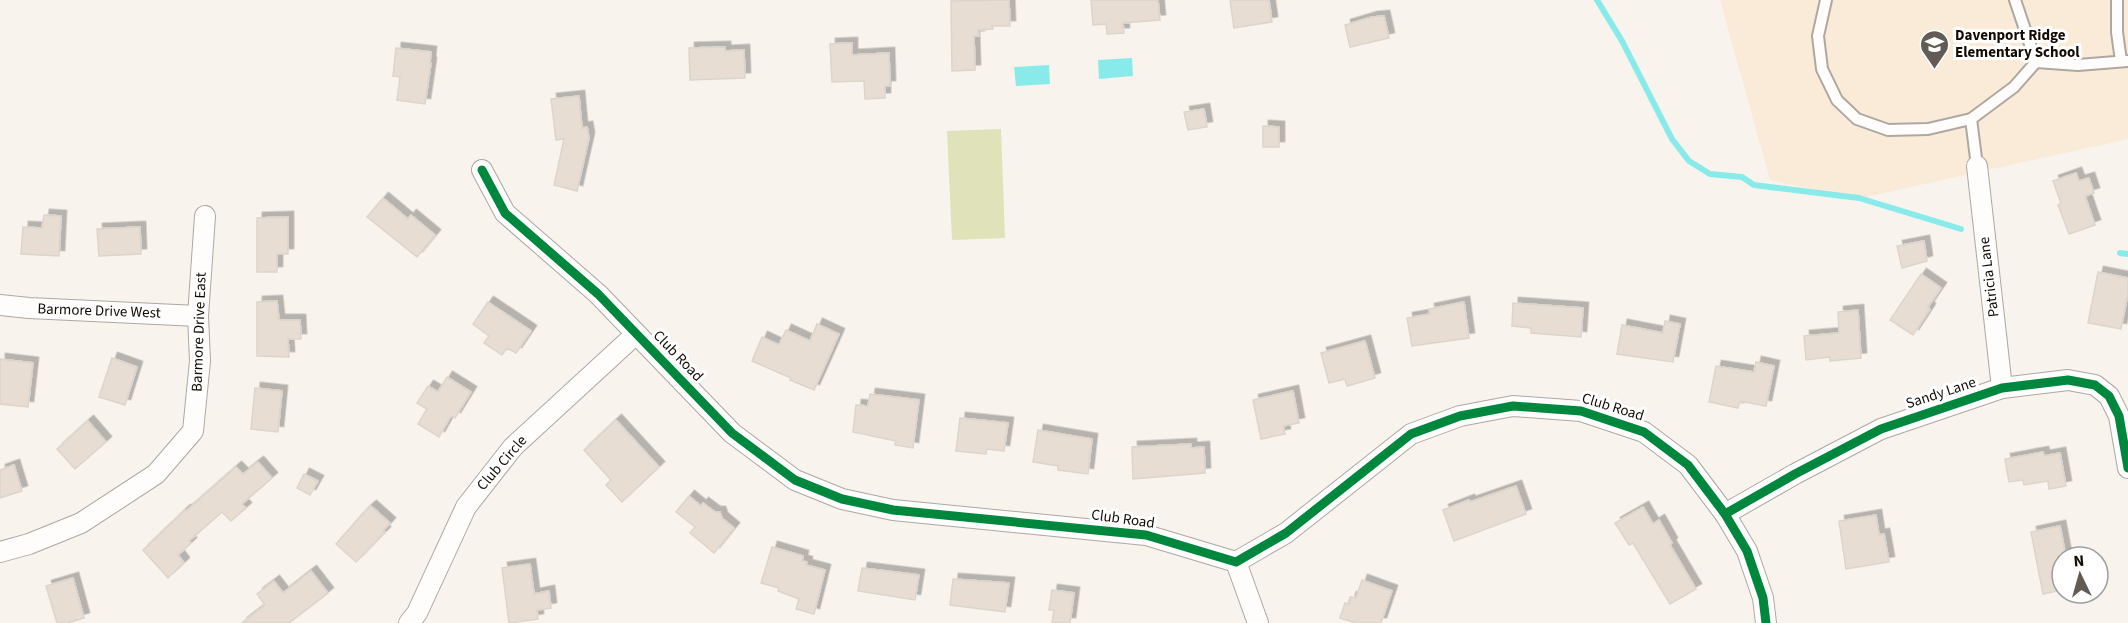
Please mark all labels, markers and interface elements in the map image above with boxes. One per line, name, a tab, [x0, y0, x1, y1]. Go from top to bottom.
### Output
place label: Davenport Ridge Elementary School	[1955, 25, 2080, 63]
school or university icon: Davenport Ridge Elementary School	[1918, 28, 1950, 70]
street label: Patricia Lane	[1974, 236, 2004, 318]
street label: Barmore Drive East	[186, 272, 212, 392]
street label: Barmore Drive West	[37, 298, 161, 324]
street label: Club Road	[648, 326, 708, 386]
street label: Sandy Lane	[1903, 372, 1979, 414]
street label: Club Road	[1579, 388, 1647, 426]
street label: Club Circle	[472, 431, 532, 495]
street label: Club Road	[1090, 504, 1156, 534]
north arrow	[2050, 545, 2110, 605]
text: N	[2073, 550, 2085, 572]

